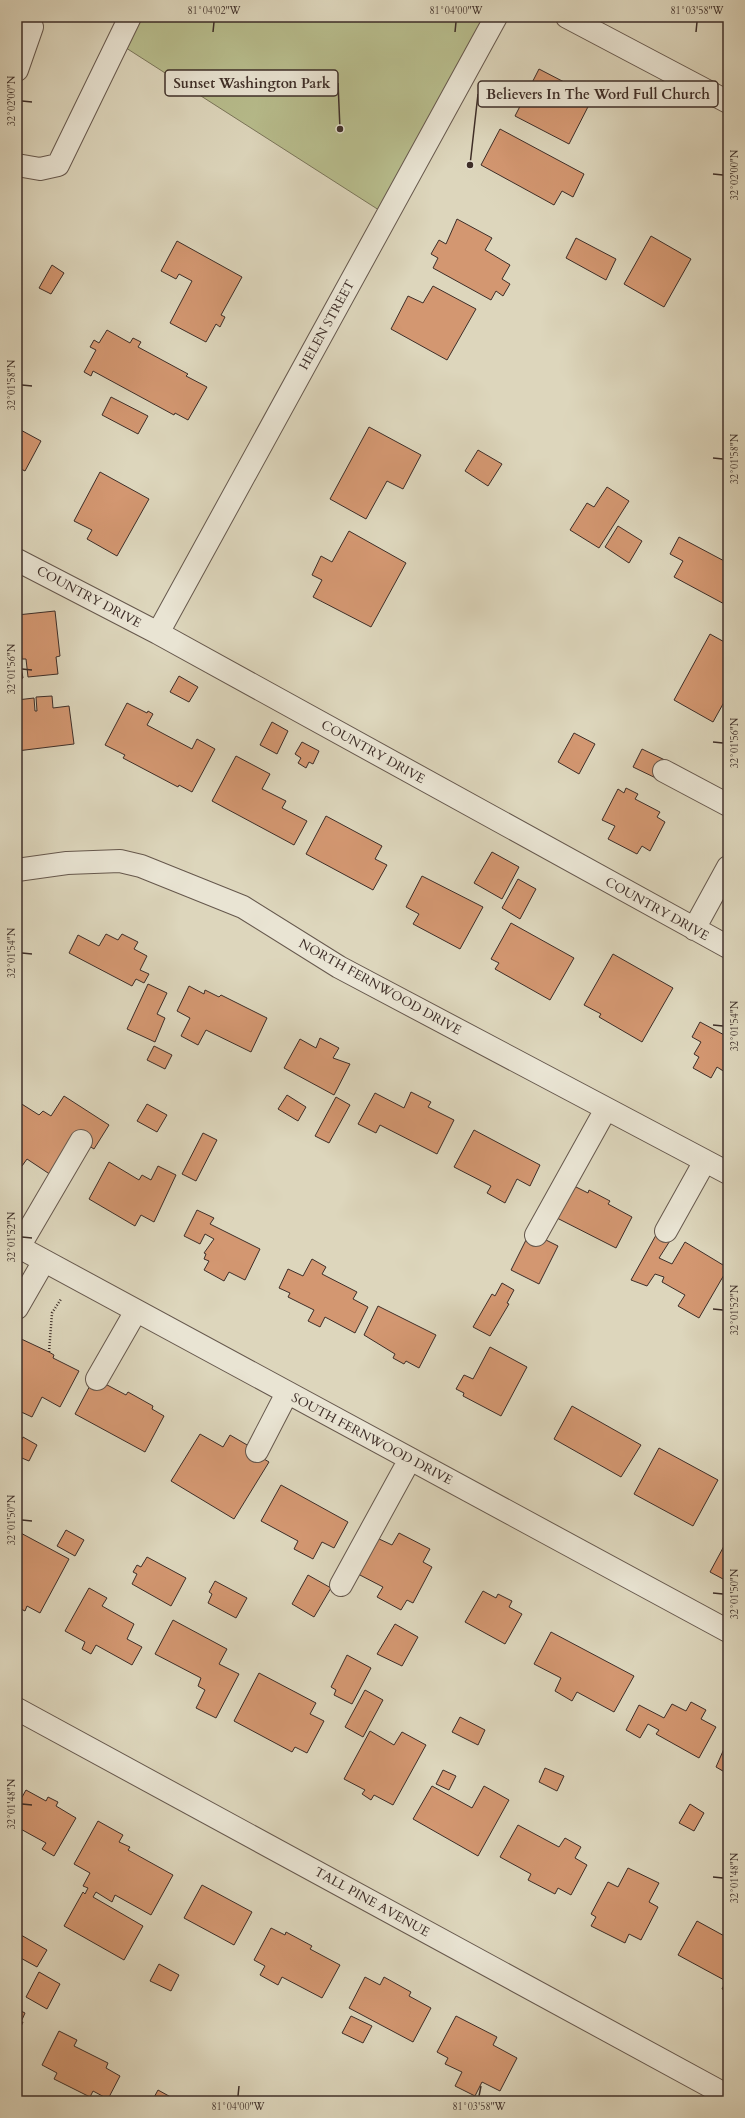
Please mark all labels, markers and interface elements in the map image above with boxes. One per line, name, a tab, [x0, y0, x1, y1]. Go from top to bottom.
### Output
text: 81°04'02"W	[187, 4, 242, 18]
text: 81°04'00"W	[429, 4, 484, 18]
text: 81°03'58"W	[670, 4, 725, 18]
callout: Sunset Washington Park	[165, 70, 338, 96]
text: Sunset Washington Park	[173, 74, 331, 93]
text: 32°02'00"N	[5, 75, 19, 126]
callout: Believers In The Word Full Church	[478, 81, 718, 107]
text: Believers In The Word Full Church	[486, 85, 710, 104]
text: 32°02'00"N	[728, 149, 742, 200]
street label: HELEN STREET	[295, 277, 359, 373]
text: 32°01'58"N	[5, 359, 19, 410]
text: 32°01'58"N	[728, 433, 742, 484]
street label: COUNTRY DRIVE	[33, 562, 145, 632]
text: 32°01'56"N	[5, 643, 19, 694]
street label: COUNTRY DRIVE	[318, 716, 428, 788]
text: 32°01'56"N	[728, 717, 742, 768]
street label: COUNTRY DRIVE	[602, 873, 712, 945]
text: 32°01'54"N	[5, 927, 19, 978]
street label: NORTH FERNWOOD DRIVE	[296, 935, 464, 1039]
text: 32°01'54"N	[728, 1000, 742, 1051]
text: 32°01'52"N	[5, 1211, 19, 1262]
text: 32°01'52"N	[728, 1284, 742, 1335]
street label: SOUTH FERNWOOD DRIVE	[288, 1389, 456, 1489]
text: 32°01'50"N	[5, 1494, 19, 1545]
text: 32°01'50"N	[728, 1568, 742, 1619]
text: 32°01'48"N	[5, 1778, 19, 1829]
text: 32°01'48"N	[728, 1852, 742, 1903]
street label: TALL PINE AVENUE	[311, 1863, 433, 1941]
text: 81°04'00"W	[211, 2100, 266, 2114]
text: 81°03'58"W	[452, 2100, 507, 2114]

